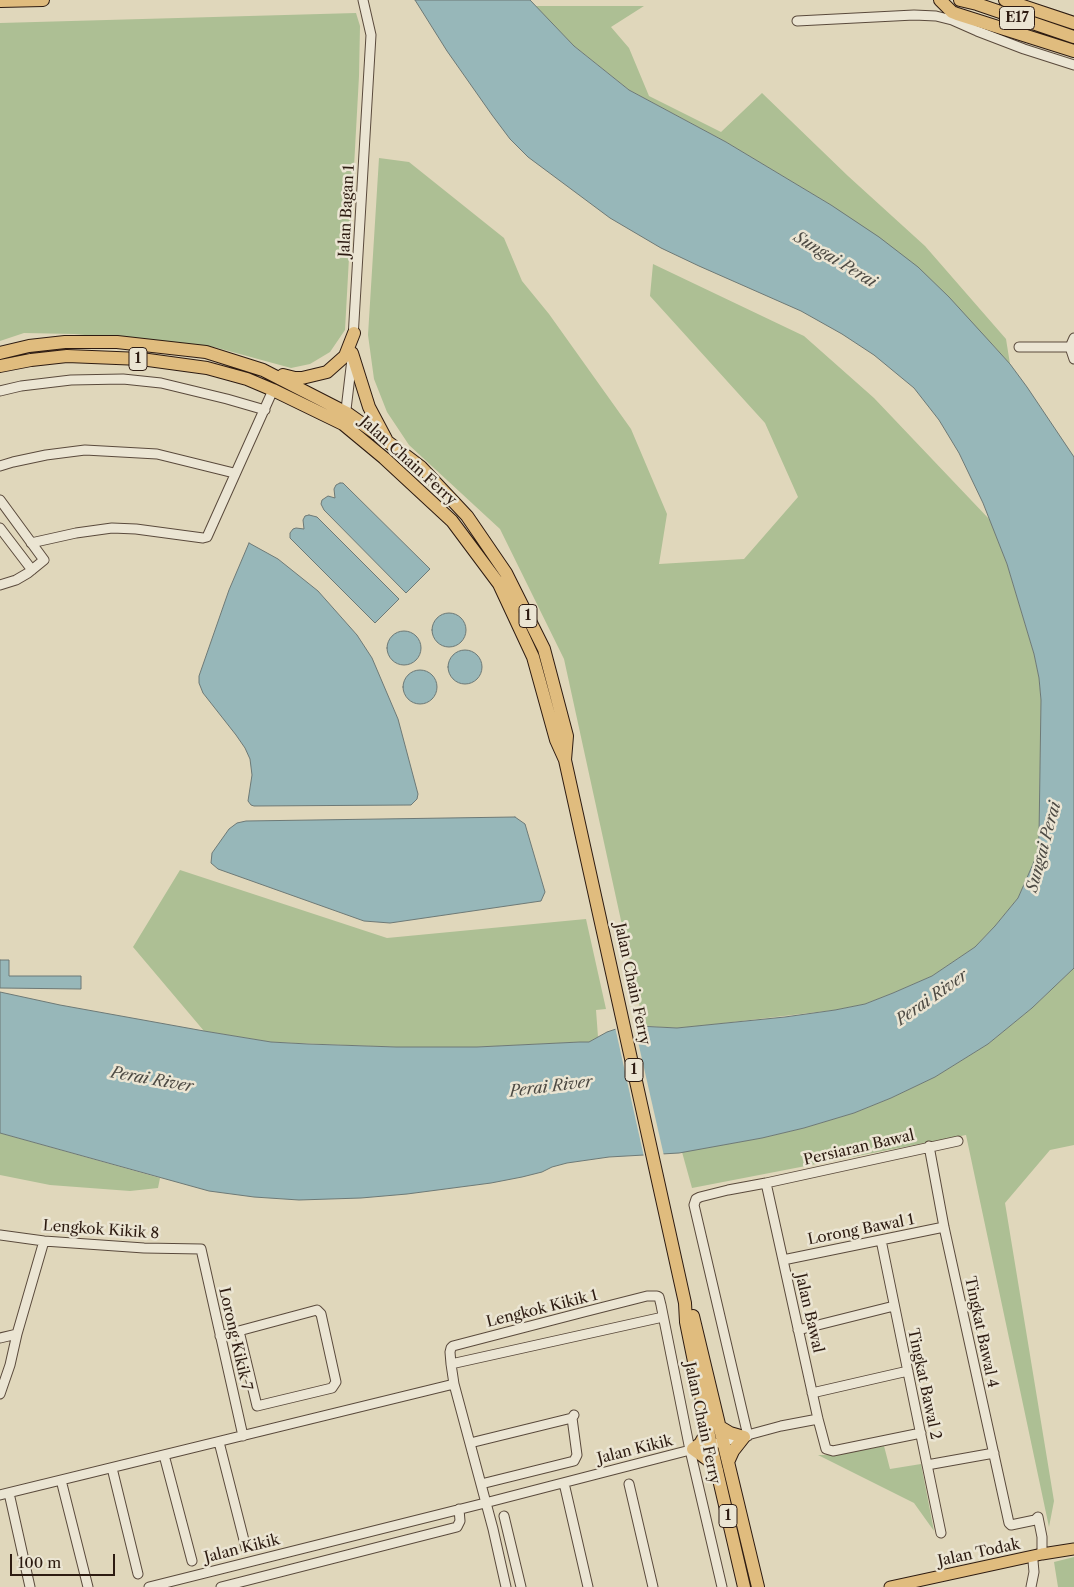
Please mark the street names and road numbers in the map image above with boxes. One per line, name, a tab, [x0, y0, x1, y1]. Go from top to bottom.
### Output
road number: E17	[1000, 7, 1034, 30]
street label: Jalan Bagan 1	[336, 164, 358, 258]
road number: 1	[129, 348, 147, 370]
street label: Jalan Chain Ferry	[356, 413, 460, 509]
road number: 1	[519, 604, 537, 628]
street label: Jalan Chain Ferry	[610, 921, 654, 1047]
road number: 1	[625, 1058, 643, 1082]
street label: Persiaran Bawal	[802, 1127, 916, 1169]
street label: Lorong Bawal 1	[806, 1211, 916, 1249]
street label: Lengkok Kikik 8	[42, 1217, 160, 1243]
street label: Jalan Bawal	[791, 1271, 827, 1355]
street label: Tingkat Bawal 4	[960, 1275, 1002, 1389]
street label: Lorong Kikik 7	[214, 1286, 256, 1392]
street label: Lengkok Kikik 1	[485, 1286, 599, 1332]
street label: Tingkat Bawal 2	[903, 1327, 945, 1441]
street label: Jalan Chain Ferry	[680, 1360, 724, 1486]
street label: Jalan Kikik	[596, 1432, 674, 1468]
road number: 1	[719, 1504, 737, 1528]
street label: Jalan Kikik	[203, 1531, 281, 1567]
street label: Jalan Todak	[936, 1536, 1022, 1570]

